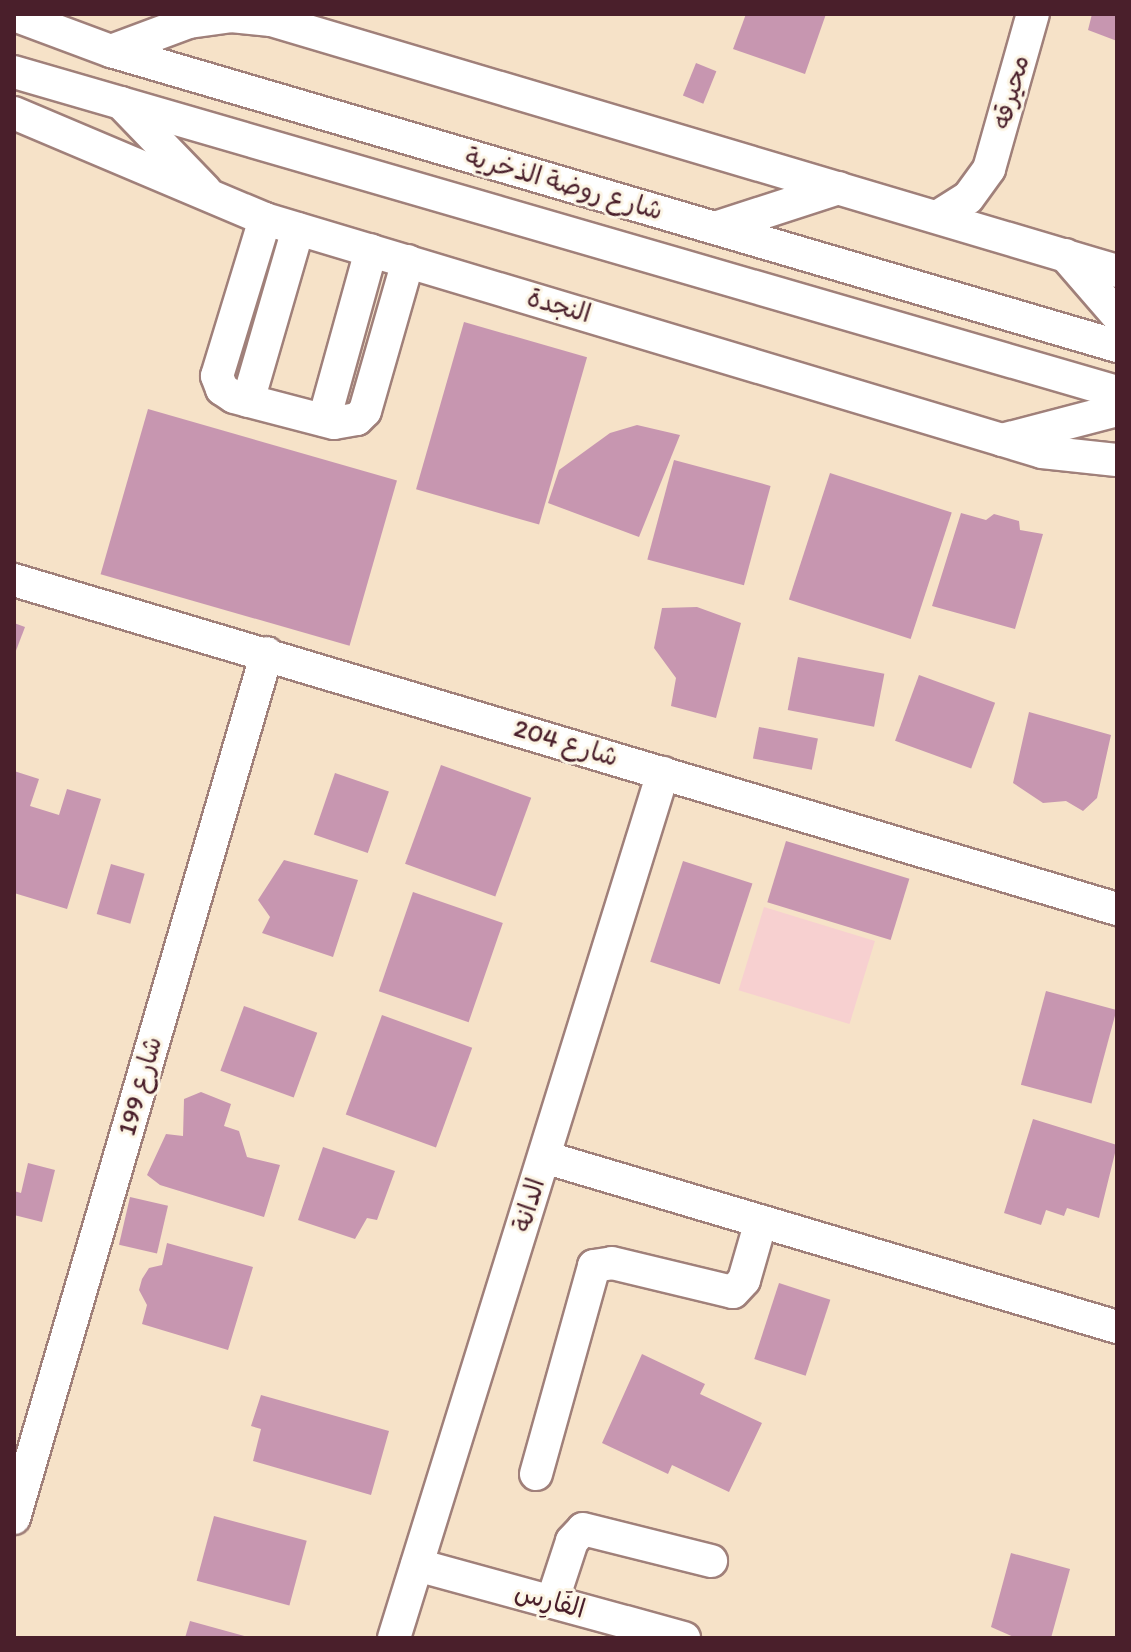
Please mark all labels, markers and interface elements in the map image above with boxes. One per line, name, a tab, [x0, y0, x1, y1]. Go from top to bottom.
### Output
street label: محيرقه	[986, 51, 1036, 133]
street label: شارع روضة الذخرية	[462, 141, 666, 227]
street label: النجدة	[524, 282, 594, 330]
street label: شارع 204	[510, 712, 622, 774]
street label: شارع 199	[111, 1033, 169, 1139]
street label: الدانة	[506, 1174, 552, 1236]
street label: الفَارِس	[511, 1577, 589, 1625]

